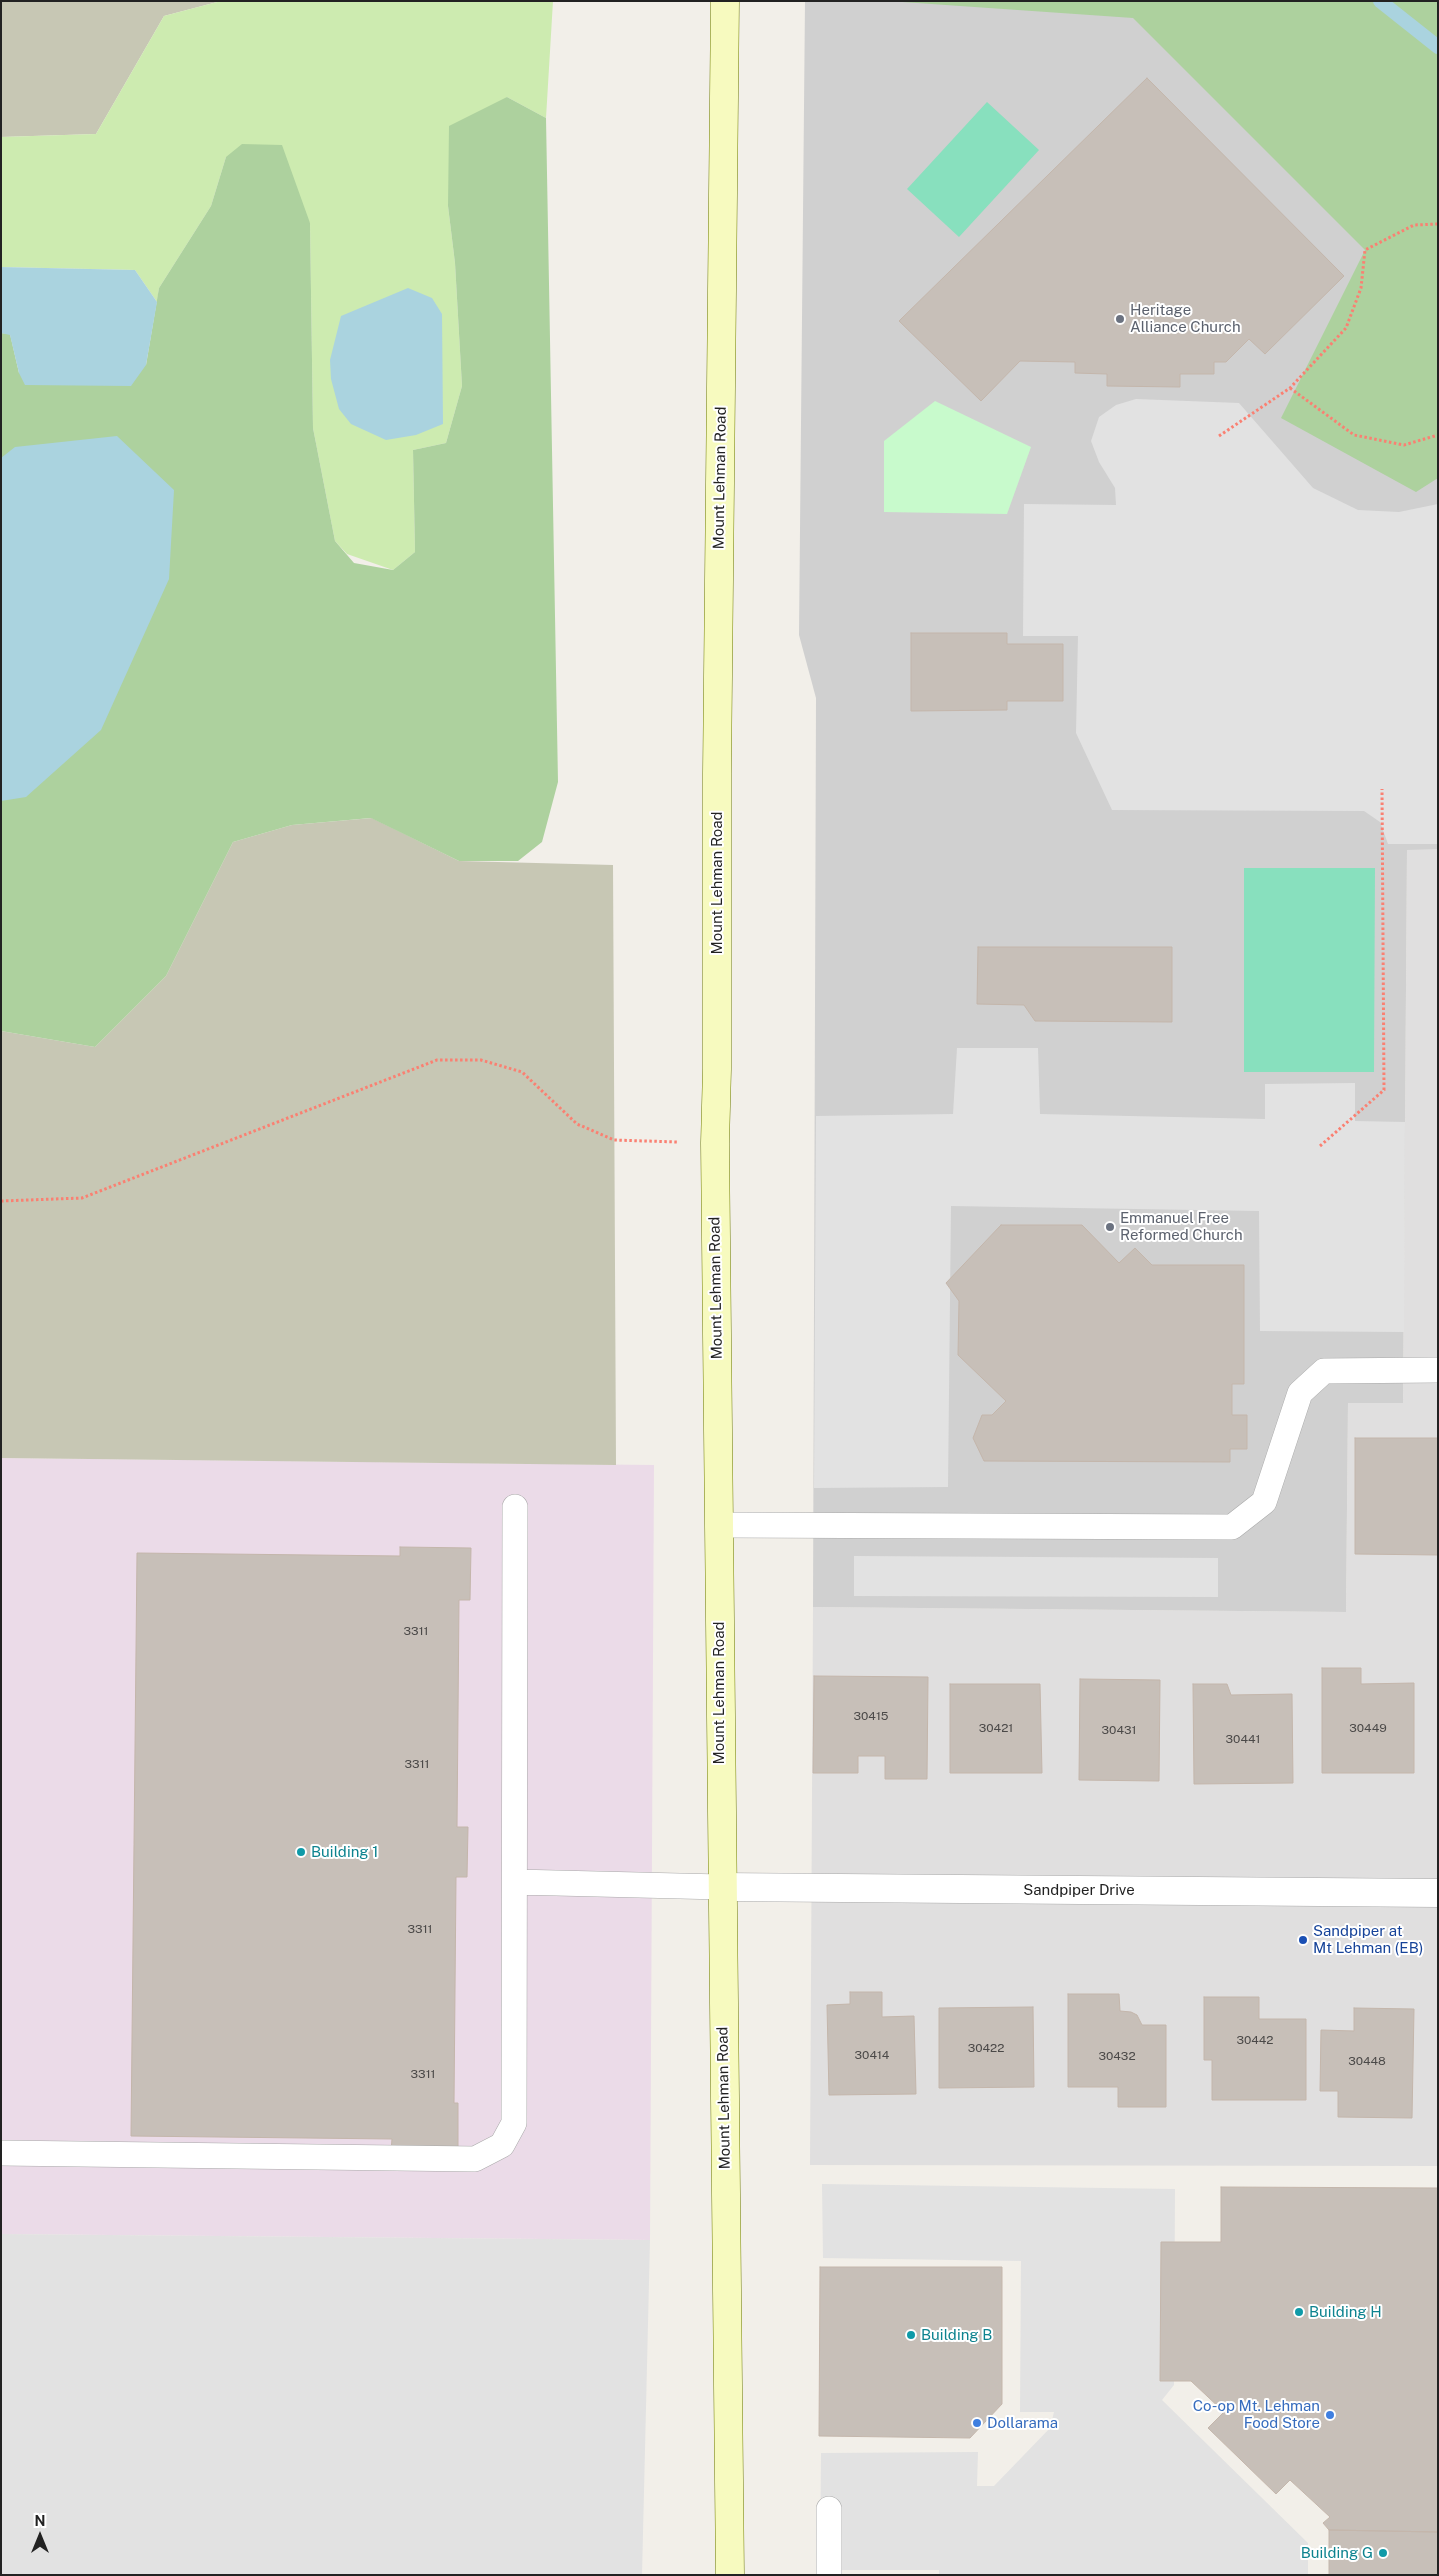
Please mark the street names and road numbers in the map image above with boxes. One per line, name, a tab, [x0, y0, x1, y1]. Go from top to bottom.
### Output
street label: Mount Lehman Road	[710, 406, 730, 550]
street label: Mount Lehman Road	[708, 812, 726, 954]
street label: Mount Lehman Road	[706, 1216, 726, 1360]
street label: Mount Lehman Road	[710, 1622, 728, 1764]
street label: Sandpiper Drive	[1023, 1881, 1135, 1899]
street label: Mount Lehman Road	[714, 2026, 734, 2170]

